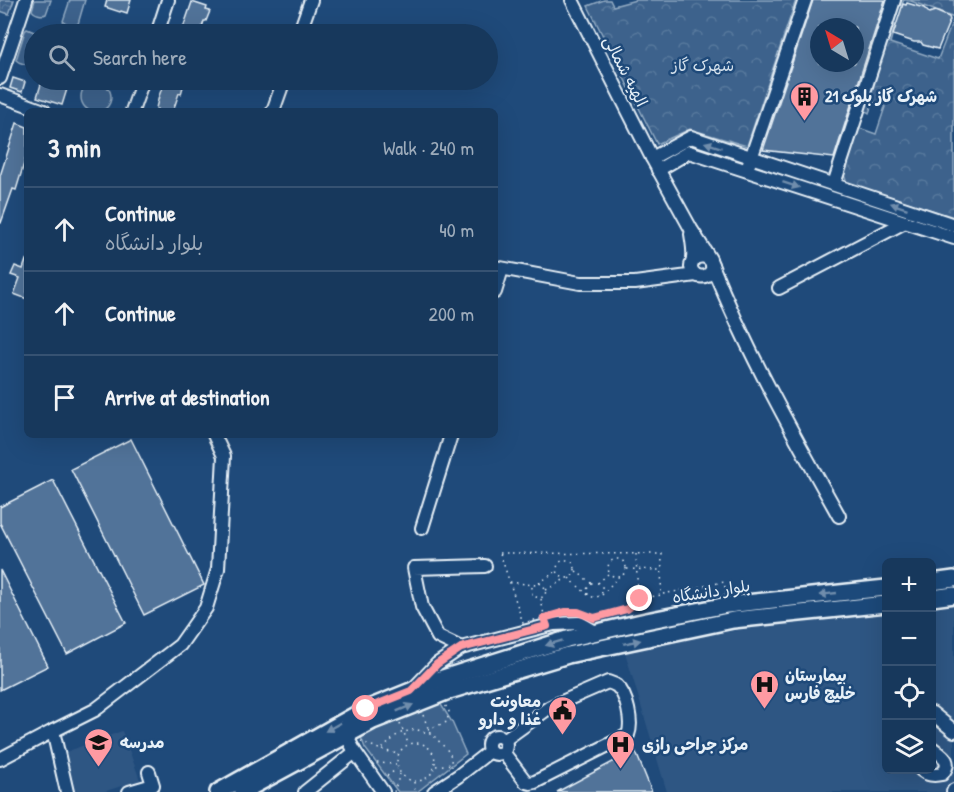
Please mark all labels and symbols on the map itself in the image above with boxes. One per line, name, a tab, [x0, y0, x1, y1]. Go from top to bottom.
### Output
north arrow	[810, 18, 864, 72]
street label: الهیه شمالی	[599, 32, 653, 110]
park label: شهرک گاز	[670, 54, 734, 76]
building icon: شهرک گاز بلوک 21	[788, 80, 820, 122]
place label: شهرک گاز بلوک 21	[825, 85, 937, 108]
one-way arrow	[704, 139, 722, 149]
one-way arrow	[782, 181, 800, 190]
one-way arrow	[889, 201, 907, 210]
street label: بلوار دانشگاه	[670, 574, 752, 608]
route end	[626, 585, 652, 611]
one-way arrow	[819, 589, 838, 599]
one-way arrow	[623, 636, 641, 646]
one-way arrow	[545, 639, 563, 648]
place label: بیمارستان خلیج فارس	[785, 664, 855, 704]
hospital icon: بیمارستان خلیج فارس	[748, 668, 780, 710]
place label: معاونت غذا و دارو	[478, 690, 541, 731]
public building icon: معاونت غذا و دارو	[546, 694, 578, 736]
route start	[352, 695, 378, 721]
one-way arrow	[396, 703, 414, 712]
one-way arrow	[324, 722, 341, 732]
school or university icon: مدرسه	[83, 726, 115, 768]
hospital icon: مرکز جراحی رازی	[605, 728, 637, 770]
place label: مدرسه	[120, 731, 165, 753]
place label: مرکز جراحی رازی	[642, 733, 748, 755]

